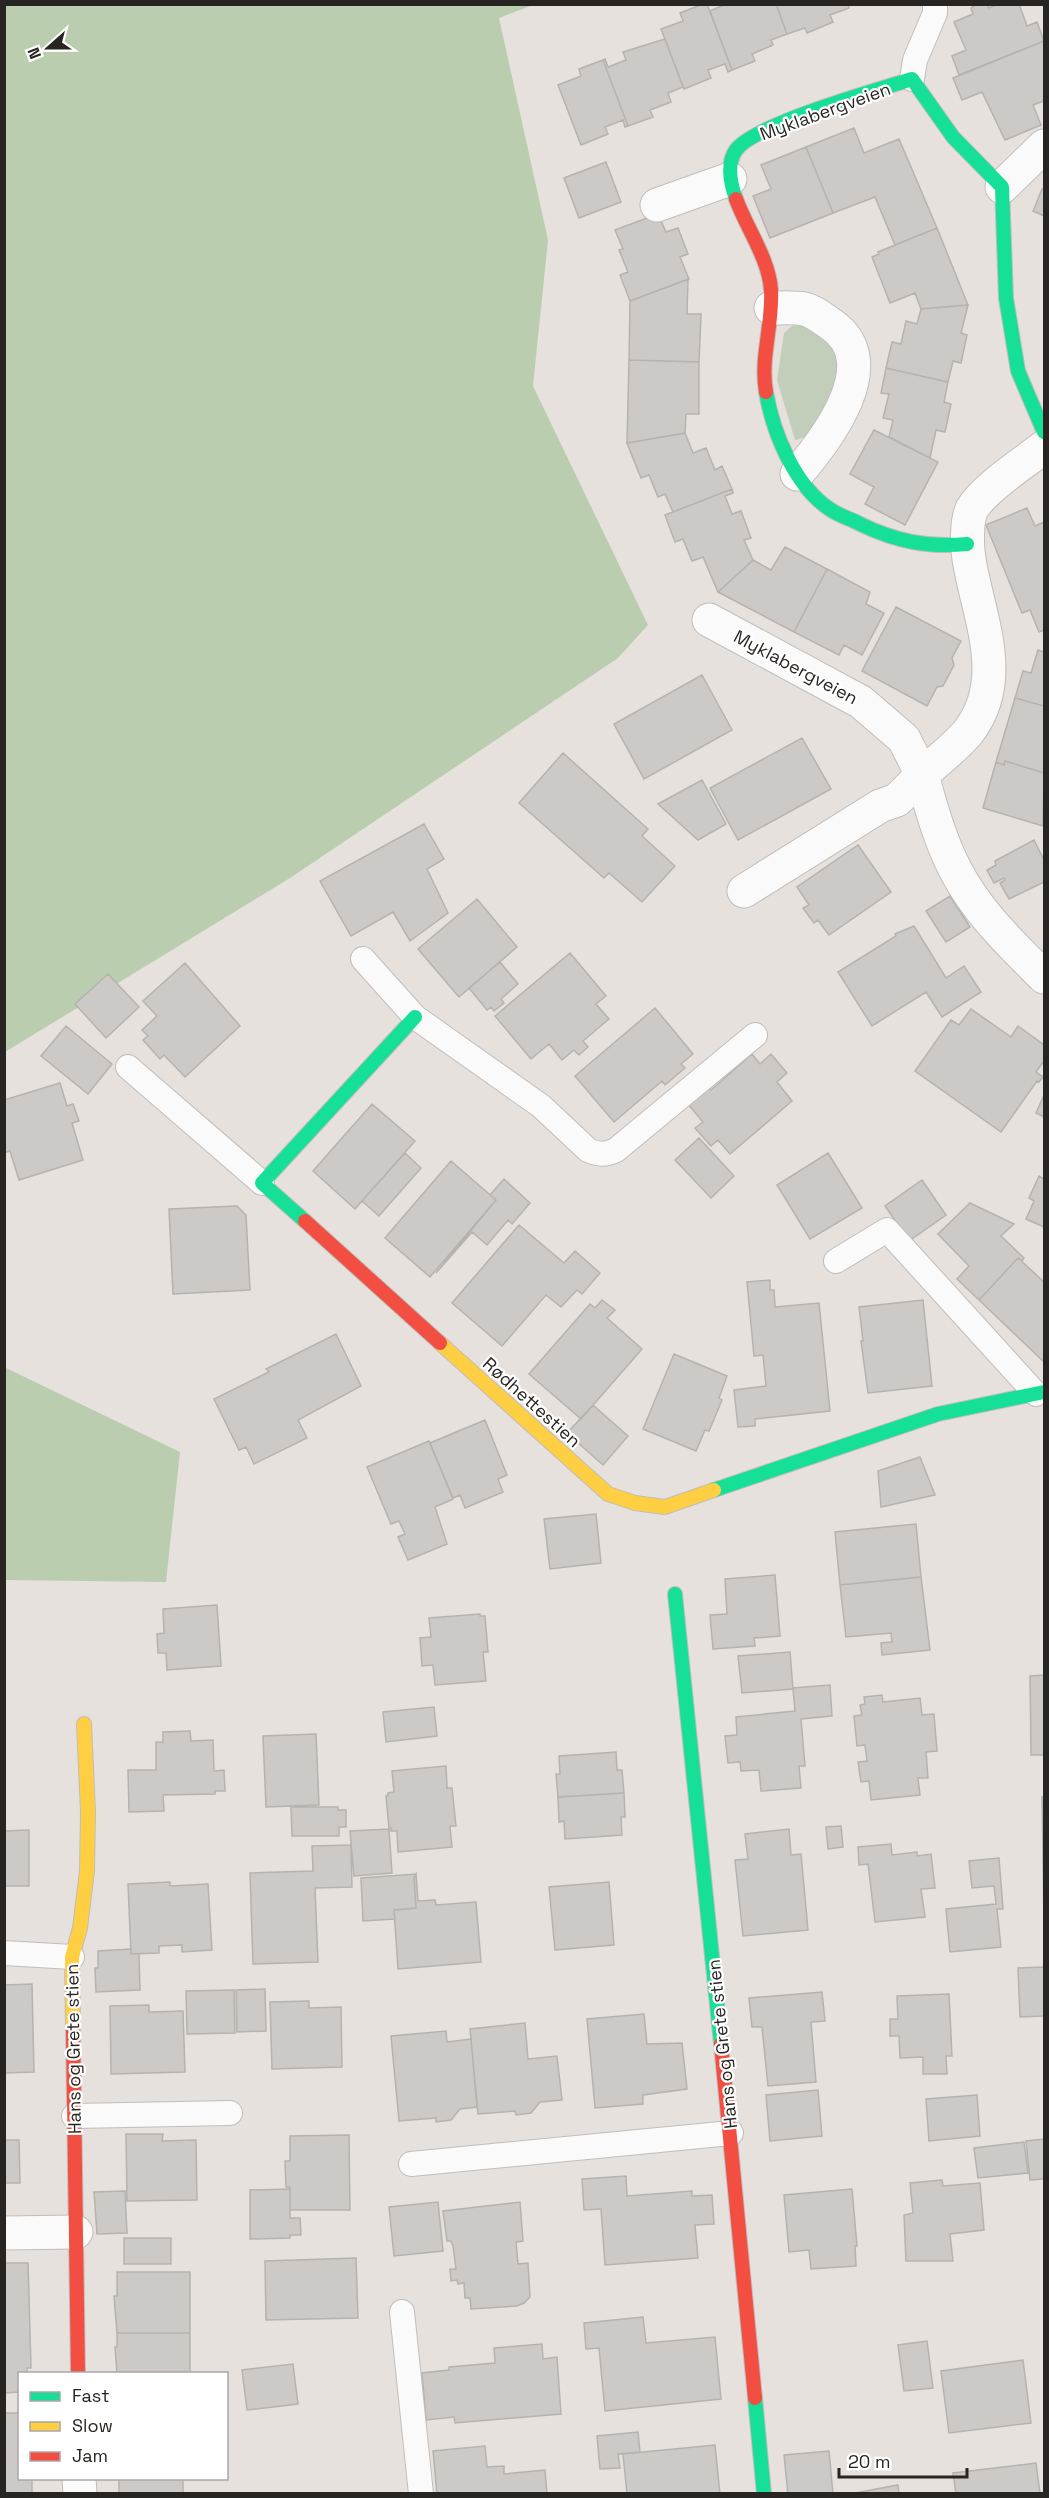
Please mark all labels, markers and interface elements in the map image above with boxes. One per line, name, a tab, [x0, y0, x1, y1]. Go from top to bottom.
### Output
north arrow	[18, 18, 78, 78]
text: N	[23, 44, 46, 62]
street label: Myklabergveien	[757, 77, 893, 145]
street label: Myklabergveien	[730, 625, 862, 709]
street label: Rødhettestien	[478, 1352, 586, 1452]
street label: Hans og Grete stien	[702, 1958, 742, 2130]
street label: Hans og Grete stien	[60, 1964, 86, 2134]
legend	[18, 2372, 228, 2480]
text: Fast	[72, 2384, 109, 2407]
text: Slow	[72, 2414, 113, 2437]
scale bar	[839, 2441, 966, 2479]
text: Jam	[72, 2444, 108, 2467]
text: 20 m	[848, 2450, 891, 2473]

